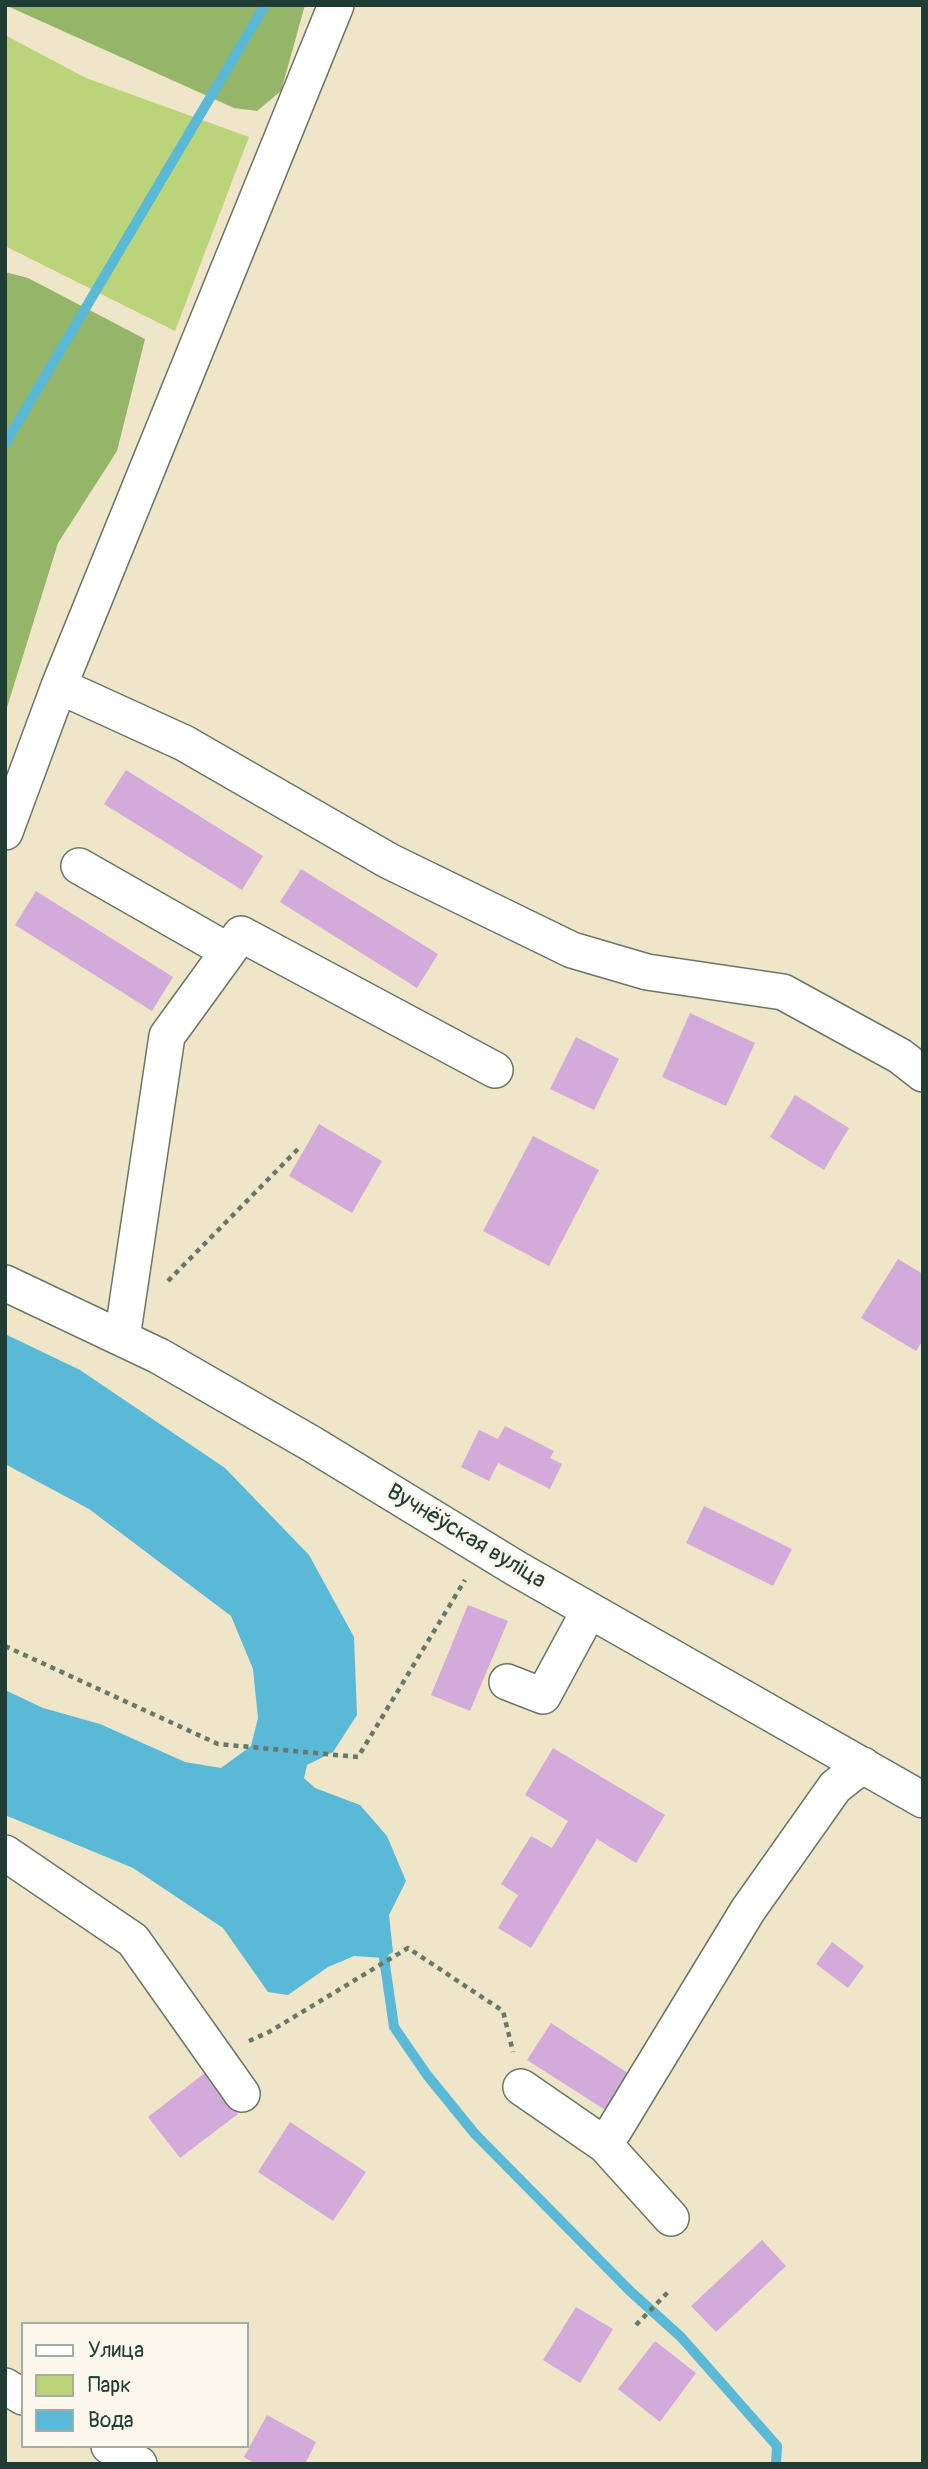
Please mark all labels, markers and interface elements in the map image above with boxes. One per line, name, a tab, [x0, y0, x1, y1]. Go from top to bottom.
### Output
street label: Вучнёўская вуліца	[381, 1479, 551, 1595]
legend	[21, 2322, 248, 2448]
text: Улица	[88, 2337, 144, 2364]
text: Парк	[88, 2372, 131, 2399]
text: Вода	[88, 2407, 134, 2434]

